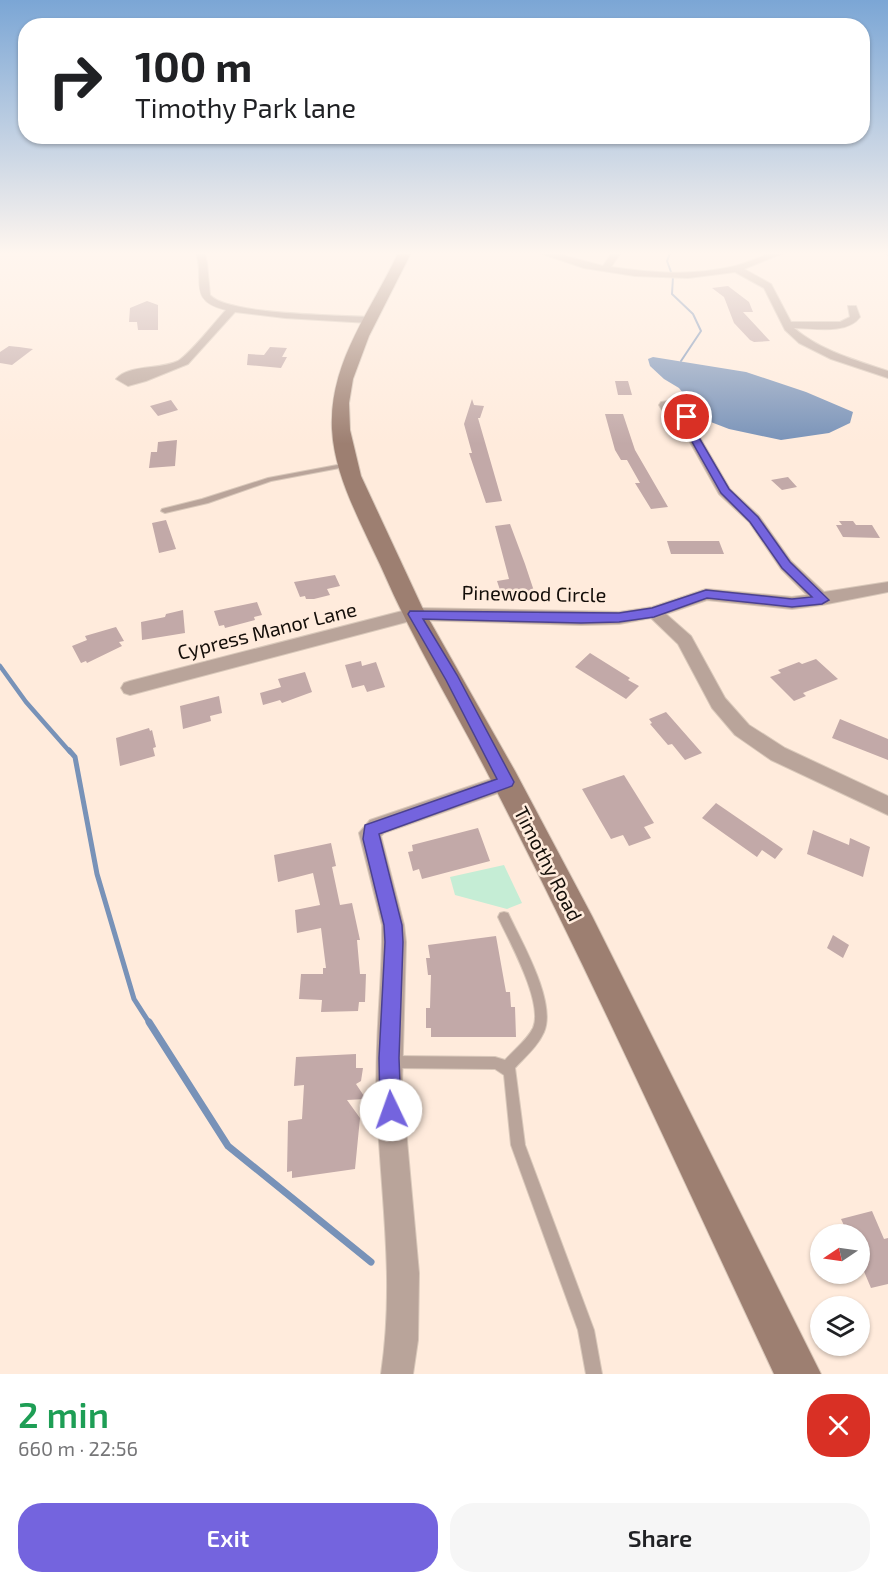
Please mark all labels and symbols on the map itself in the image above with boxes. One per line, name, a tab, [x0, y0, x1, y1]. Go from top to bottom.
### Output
pin	[661, 391, 712, 442]
street label: Pinewood Circle	[461, 580, 607, 606]
street label: Cypress Manor Lane	[175, 596, 359, 664]
street label: Timothy Road	[510, 802, 588, 925]
position arrow	[359, 1078, 423, 1142]
north arrow	[810, 1224, 870, 1284]

